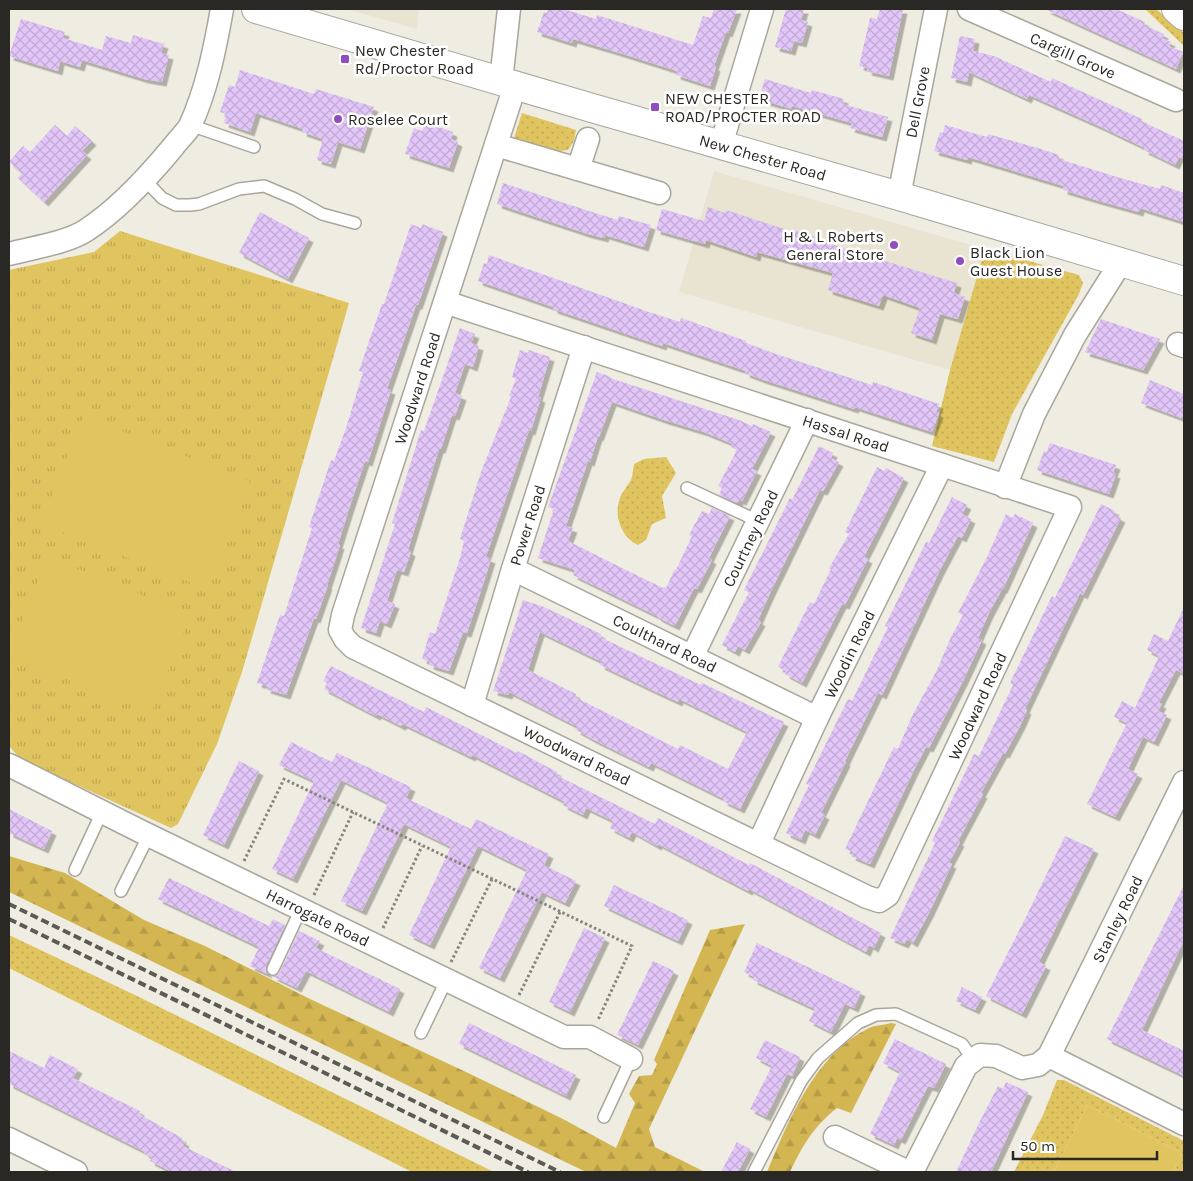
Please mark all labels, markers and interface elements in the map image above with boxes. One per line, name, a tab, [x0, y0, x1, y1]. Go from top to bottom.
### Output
street label: Cargill Grove	[1027, 28, 1119, 83]
place label: New Chester Rd/Proctor Road	[355, 41, 474, 78]
marker: New Chester Rd/Proctor Road	[339, 53, 351, 65]
street label: Dell Grove	[901, 65, 934, 140]
place label: NEW CHESTER ROAD/PROCTER ROAD	[665, 89, 821, 126]
marker: NEW CHESTER ROAD/PROCTER ROAD	[649, 101, 661, 113]
place label: Roselee Court	[348, 110, 448, 129]
marker: Roselee Court	[332, 113, 344, 125]
street label: New Chester Road	[697, 130, 829, 185]
place label: H & L Roberts General Store	[783, 227, 884, 264]
marker: H & L Roberts General Store	[888, 239, 900, 251]
place label: Black Lion Guest House	[970, 243, 1062, 280]
marker: Black Lion Guest House	[954, 255, 966, 267]
street label: Woodward Road	[390, 330, 445, 447]
street label: Hassal Road	[800, 410, 892, 456]
street label: Power Road	[505, 482, 549, 568]
street label: Courtney Road	[719, 486, 782, 590]
street label: Woodin Road	[820, 607, 879, 701]
street label: Coulthard Road	[610, 610, 720, 677]
street label: Woodward Road	[944, 649, 1011, 763]
street label: Woodward Road	[520, 721, 634, 790]
street label: Stanley Road	[1088, 872, 1147, 966]
street label: Harrogate Road	[263, 884, 373, 951]
scale bar	[1013, 1128, 1157, 1160]
text: 50 m	[1020, 1137, 1055, 1155]

